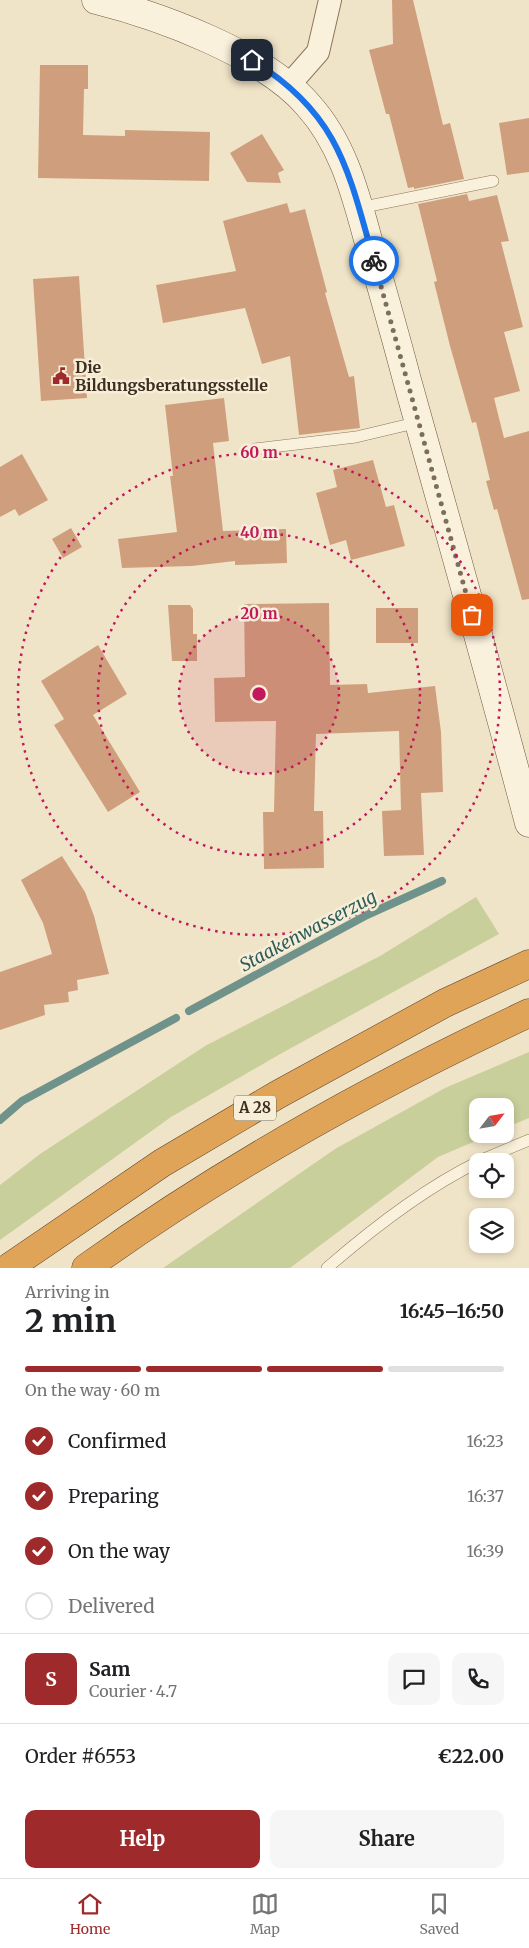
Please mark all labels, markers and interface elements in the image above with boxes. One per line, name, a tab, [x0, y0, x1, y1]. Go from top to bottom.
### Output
pin	[231, 39, 273, 81]
icon: home	[238, 46, 266, 74]
courier	[349, 236, 399, 286]
icon: bike	[360, 247, 388, 275]
place label: Die Bildungsberatungsstelle	[75, 357, 268, 395]
public building icon: Die Bildungsberatungsstelle	[51, 366, 71, 386]
text: 60 m	[240, 443, 278, 462]
text: 40 m	[240, 523, 278, 542]
pin	[451, 594, 493, 636]
icon: bag	[458, 601, 486, 629]
text: 20 m	[240, 604, 278, 623]
centre of rings	[250, 685, 268, 703]
water label: Staakenwasserzug	[235, 885, 380, 976]
road number: A 28	[234, 1096, 276, 1120]
north arrow	[469, 1098, 514, 1142]
map controls	[469, 1098, 514, 1253]
button: locate	[469, 1153, 514, 1198]
button: layers	[469, 1208, 514, 1253]
text: Arriving in	[25, 1282, 110, 1302]
text: 16:45–16:50	[400, 1299, 504, 1323]
text: 2 min	[25, 1301, 116, 1341]
text: On the way · 60 m	[25, 1380, 160, 1400]
icon: check	[25, 1427, 53, 1455]
text: Confirmed	[68, 1429, 166, 1453]
text: 16:23	[466, 1431, 504, 1451]
icon: check	[25, 1482, 53, 1510]
text: Preparing	[68, 1484, 159, 1508]
text: 16:37	[467, 1486, 504, 1506]
icon: check	[25, 1537, 53, 1565]
text: On the way	[68, 1539, 170, 1563]
text: 16:39	[466, 1541, 504, 1561]
text: Delivered	[68, 1594, 155, 1618]
button: chat	[388, 1653, 440, 1705]
button: phone	[452, 1653, 504, 1705]
text: Sam	[89, 1657, 130, 1681]
text: S	[45, 1667, 57, 1691]
text: Courier · 4.7	[89, 1681, 177, 1701]
text: Order #6553	[25, 1744, 136, 1768]
text: €22.00	[437, 1744, 504, 1768]
button: Help	[25, 1810, 260, 1868]
button: Share	[270, 1810, 504, 1868]
tab: Home	[70, 1890, 110, 1938]
tab: Map	[250, 1890, 280, 1938]
tab: Saved	[419, 1890, 459, 1938]

